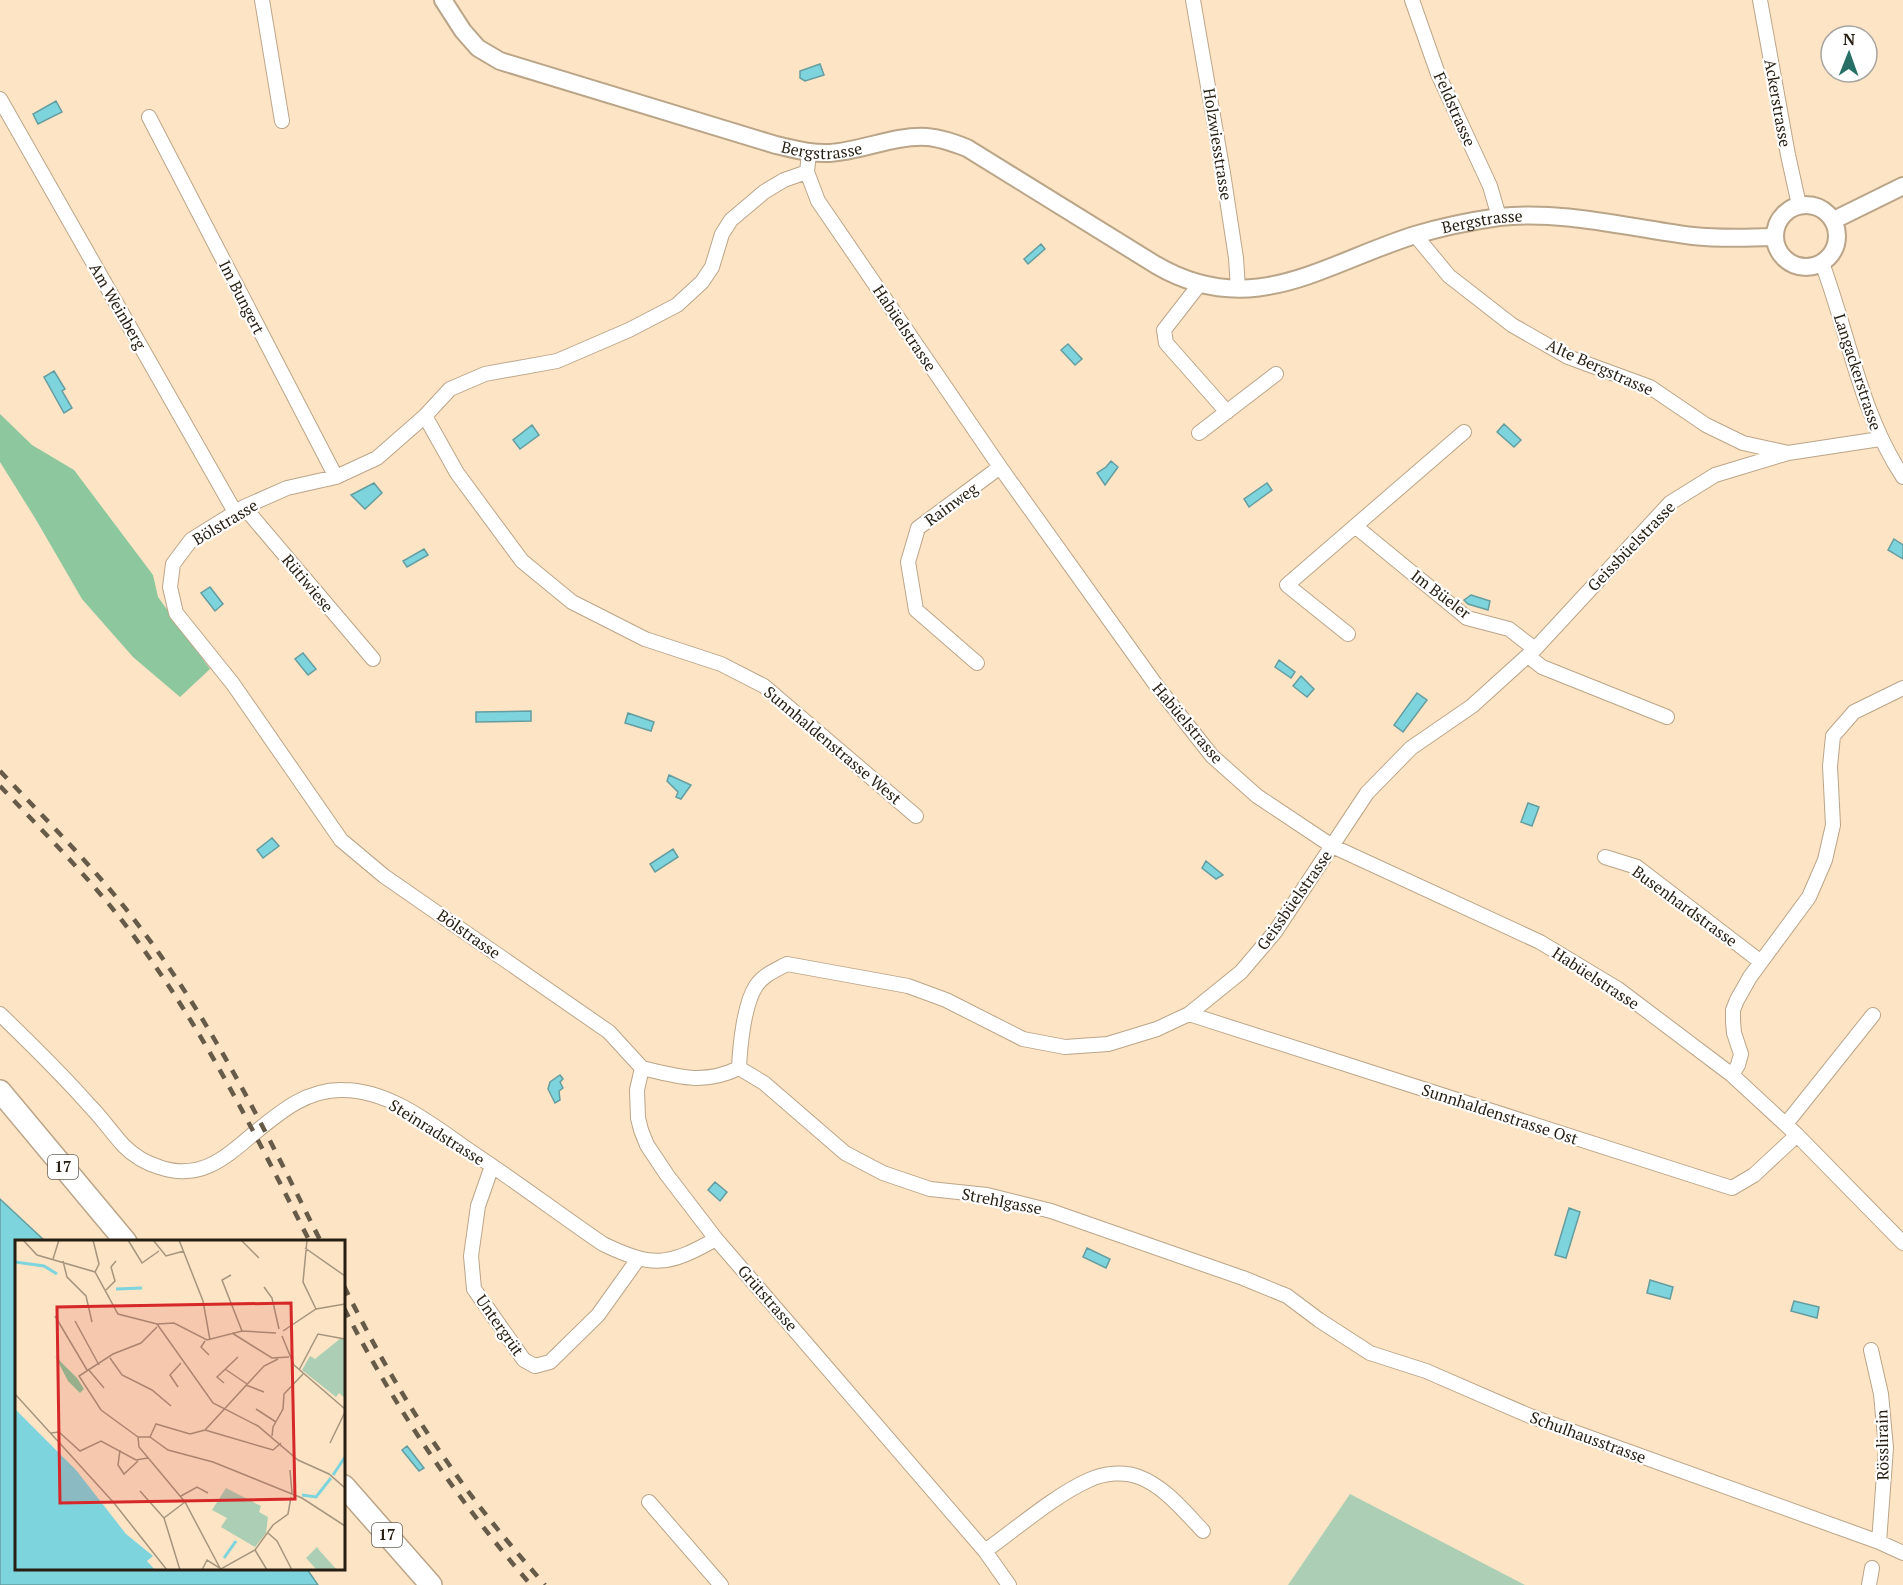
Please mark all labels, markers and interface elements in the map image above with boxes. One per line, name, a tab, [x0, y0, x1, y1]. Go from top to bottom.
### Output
north arrow	[1819, 24, 1879, 84]
text: N	[1843, 28, 1856, 50]
street label: Ackerstrasse	[1759, 57, 1797, 149]
street label: Feldstrasse	[1429, 68, 1481, 150]
street label: Holzwiesstrasse	[1198, 86, 1238, 202]
street label: Bergstrasse	[779, 136, 864, 164]
street label: Bergstrasse	[1440, 204, 1523, 239]
street label: Im Bungert	[214, 256, 270, 338]
street label: Am Weinberg	[84, 259, 152, 354]
street label: Habüelstrasse	[868, 281, 942, 375]
street label: Langackerstrasse	[1829, 311, 1887, 433]
street label: Alte Bergstrasse	[1543, 334, 1657, 400]
street label: Rainweg	[920, 477, 982, 531]
street label: Bölstrasse	[188, 494, 262, 550]
street label: Geissbüelstrasse	[1582, 496, 1680, 596]
street label: Rütiwiese	[277, 549, 339, 617]
street label: Im Büeler	[1407, 564, 1476, 624]
street label: Habüelstrasse	[1148, 678, 1228, 768]
street label: Sunnhaldenstrasse West	[760, 681, 906, 809]
street label: Geissbüelstrasse	[1251, 846, 1337, 954]
street label: Busenhardstrasse	[1628, 860, 1742, 952]
street label: Bölstrasse	[433, 904, 505, 964]
street label: Habüelstrasse	[1548, 942, 1644, 1014]
street label: Sunnhaldenstrasse Ost	[1419, 1078, 1581, 1150]
street label: Steinradstrasse	[385, 1094, 489, 1170]
road number: 17	[48, 1155, 78, 1179]
street label: Strehlgasse	[960, 1182, 1044, 1220]
inset map	[15, 1240, 345, 1570]
street label: Grütstrasse	[733, 1260, 803, 1336]
street label: Untergrüt	[471, 1290, 529, 1360]
street label: Schulhausstrasse	[1527, 1406, 1649, 1468]
street label: Rösslirain	[1870, 1409, 1894, 1481]
road number: 17	[372, 1523, 402, 1547]

